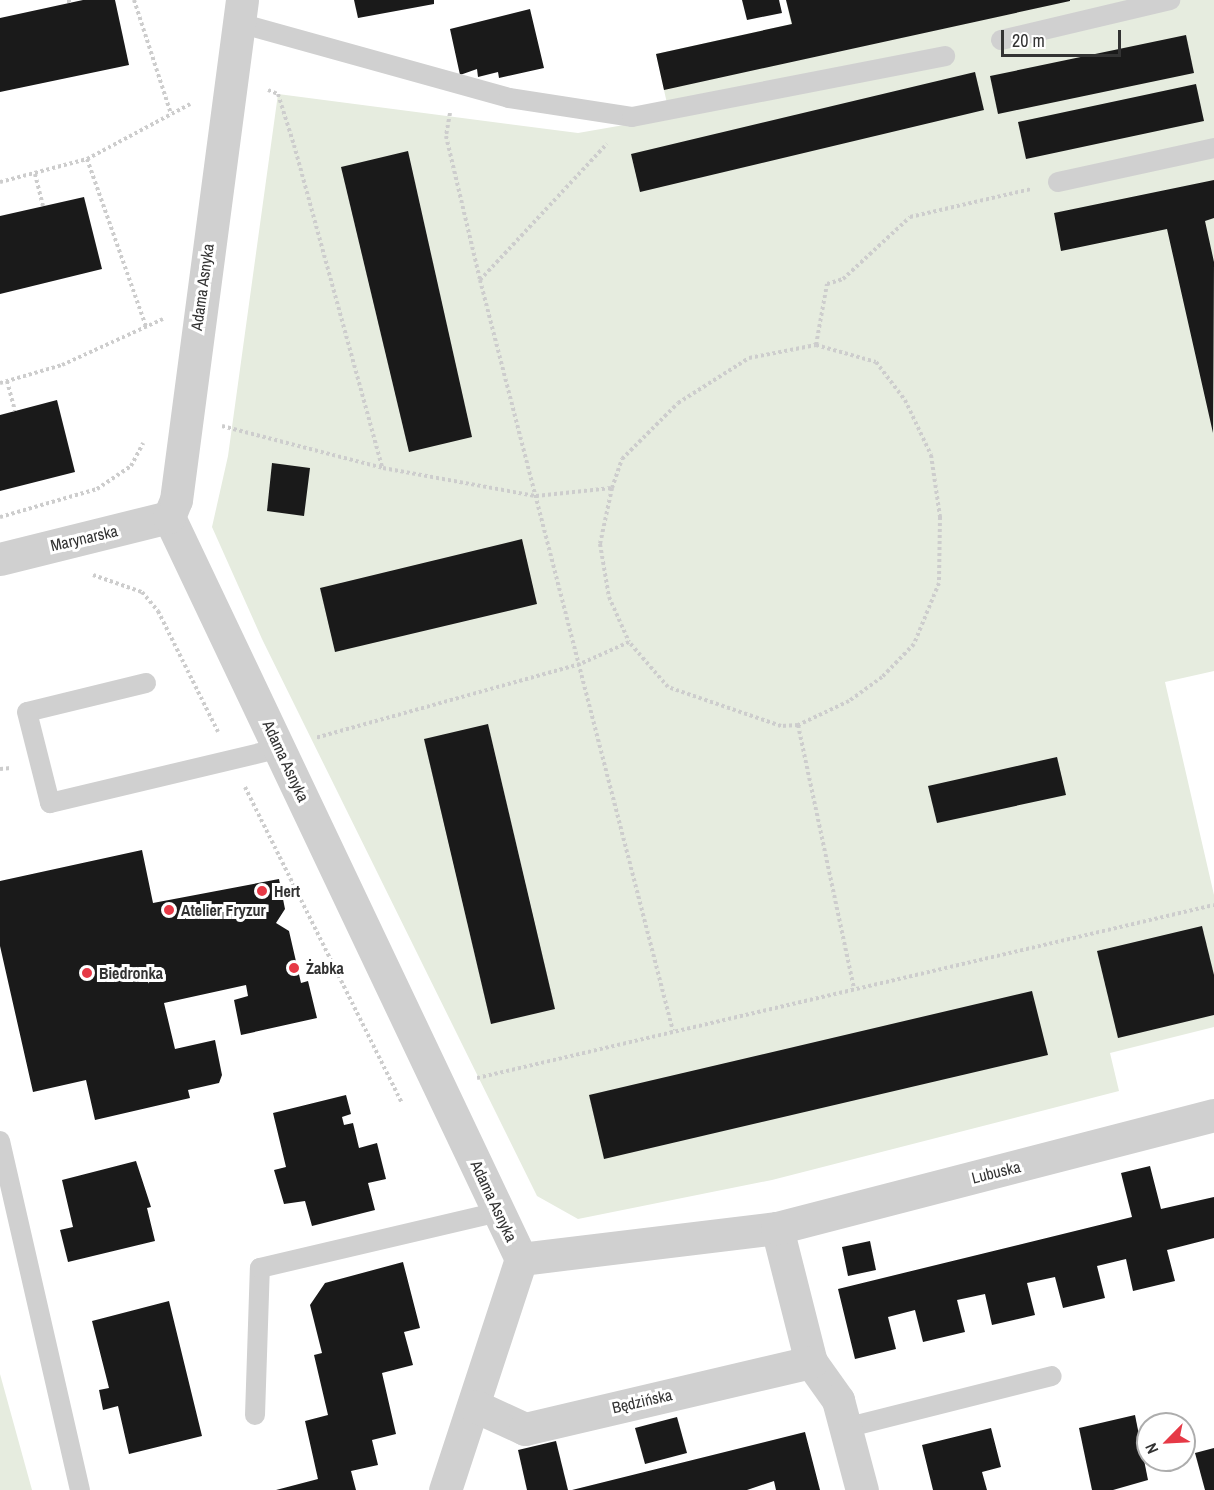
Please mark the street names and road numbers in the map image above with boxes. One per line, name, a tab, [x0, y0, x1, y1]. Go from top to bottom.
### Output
street label: Adama Asnyka	[186, 242, 218, 332]
street label: Marynarska	[48, 521, 120, 555]
street label: Adama Asnyka	[259, 717, 313, 805]
street label: Adama Asnyka	[467, 1157, 521, 1245]
street label: Lubuska	[970, 1157, 1022, 1187]
street label: Będzińska	[610, 1385, 674, 1417]

